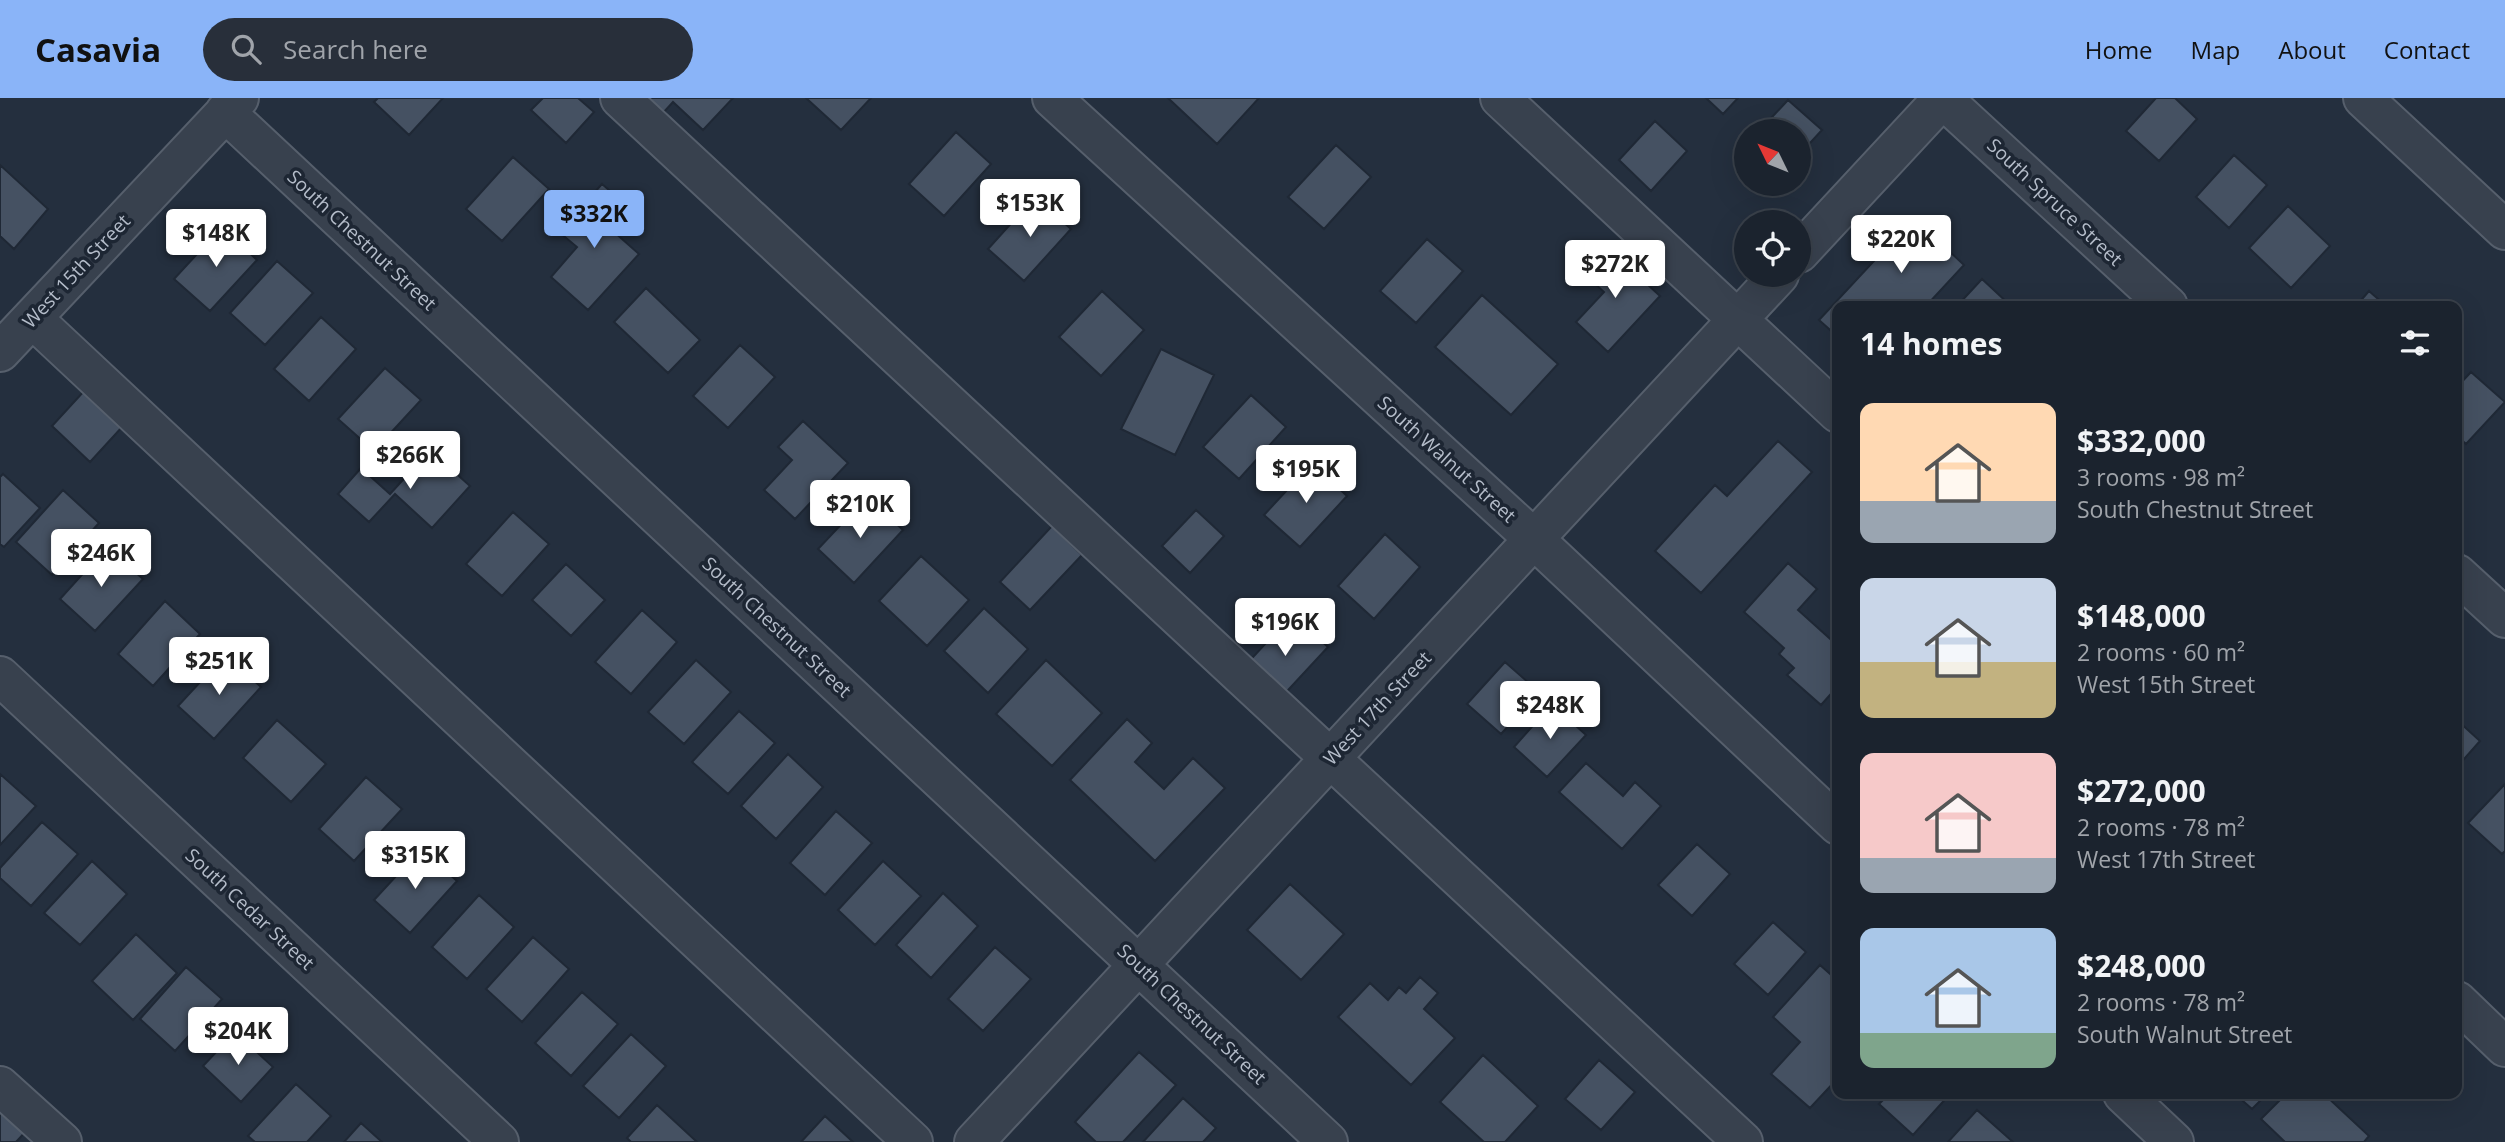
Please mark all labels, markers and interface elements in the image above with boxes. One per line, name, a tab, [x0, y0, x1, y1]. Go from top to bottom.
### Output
search box	[203, 18, 693, 81]
text: Casavia	[35, 27, 161, 72]
icon: search	[227, 30, 265, 68]
text: Search here	[283, 31, 428, 67]
text: Home	[2085, 33, 2153, 66]
text: Map	[2191, 33, 2240, 66]
text: About	[2278, 33, 2346, 66]
text: Contact	[2384, 33, 2470, 66]
north arrow	[1734, 119, 1811, 196]
map controls	[1734, 119, 1811, 287]
street label: South Spruce Street	[1982, 132, 2128, 272]
street label: South Chestnut Street	[282, 164, 442, 316]
pin: $153K	[981, 180, 1079, 239]
text: $153K	[996, 186, 1064, 218]
pin: $332K	[545, 190, 643, 250]
text: $332K	[560, 197, 628, 229]
street label: West 15th Street	[16, 208, 136, 334]
pin: $148K	[167, 209, 265, 269]
button: locate	[1734, 210, 1811, 287]
text: $148K	[182, 216, 250, 248]
pin: $220K	[1852, 216, 1950, 275]
text: $220K	[1867, 222, 1935, 254]
pin: $272K	[1566, 240, 1664, 300]
text: $272K	[1581, 247, 1649, 279]
text: 14 homes	[1860, 323, 2003, 364]
icon: filters	[2396, 324, 2434, 362]
street label: South Walnut Street	[1372, 390, 1522, 528]
text: $332,000	[2077, 420, 2206, 461]
icon: home	[1916, 431, 2000, 515]
pin: $266K	[361, 432, 459, 491]
text: $266K	[376, 438, 444, 470]
pin: $195K	[1257, 446, 1355, 505]
text: $195K	[1272, 452, 1340, 484]
text: 3 rooms · 98 m²	[2077, 461, 2245, 493]
pin: $210K	[811, 480, 909, 540]
text: $210K	[826, 487, 894, 519]
text: South Chestnut Street	[2077, 493, 2313, 525]
pin: $246K	[52, 530, 150, 589]
text: $246K	[67, 536, 135, 568]
street label: South Chestnut Street	[697, 551, 857, 703]
text: $148,000	[2077, 595, 2206, 636]
pin: $196K	[1236, 598, 1334, 658]
text: $196K	[1251, 605, 1319, 637]
icon: home	[1916, 606, 2000, 690]
text: 2 rooms · 60 m²	[2077, 636, 2245, 668]
pin: $251K	[170, 638, 268, 697]
text: $251K	[185, 644, 253, 676]
street label: West 17th Street	[1317, 645, 1437, 771]
text: West 15th Street	[2077, 668, 2255, 700]
pin: $248K	[1501, 682, 1599, 741]
text: $248K	[1516, 688, 1584, 720]
text: $272,000	[2077, 770, 2206, 811]
icon: home	[1916, 781, 2000, 865]
text: 2 rooms · 78 m²	[2077, 811, 2245, 843]
pin: $315K	[366, 832, 464, 891]
text: $315K	[381, 838, 449, 870]
street label: South Cedar Street	[180, 842, 320, 976]
text: West 17th Street	[2077, 843, 2255, 875]
street label: South Chestnut Street	[1112, 938, 1272, 1090]
text: $248,000	[2077, 945, 2206, 986]
icon: home	[1916, 956, 2000, 1040]
text: 2 rooms · 78 m²	[2077, 986, 2245, 1018]
pin: $204K	[189, 1007, 287, 1067]
text: $204K	[204, 1014, 272, 1046]
text: South Walnut Street	[2077, 1018, 2292, 1050]

